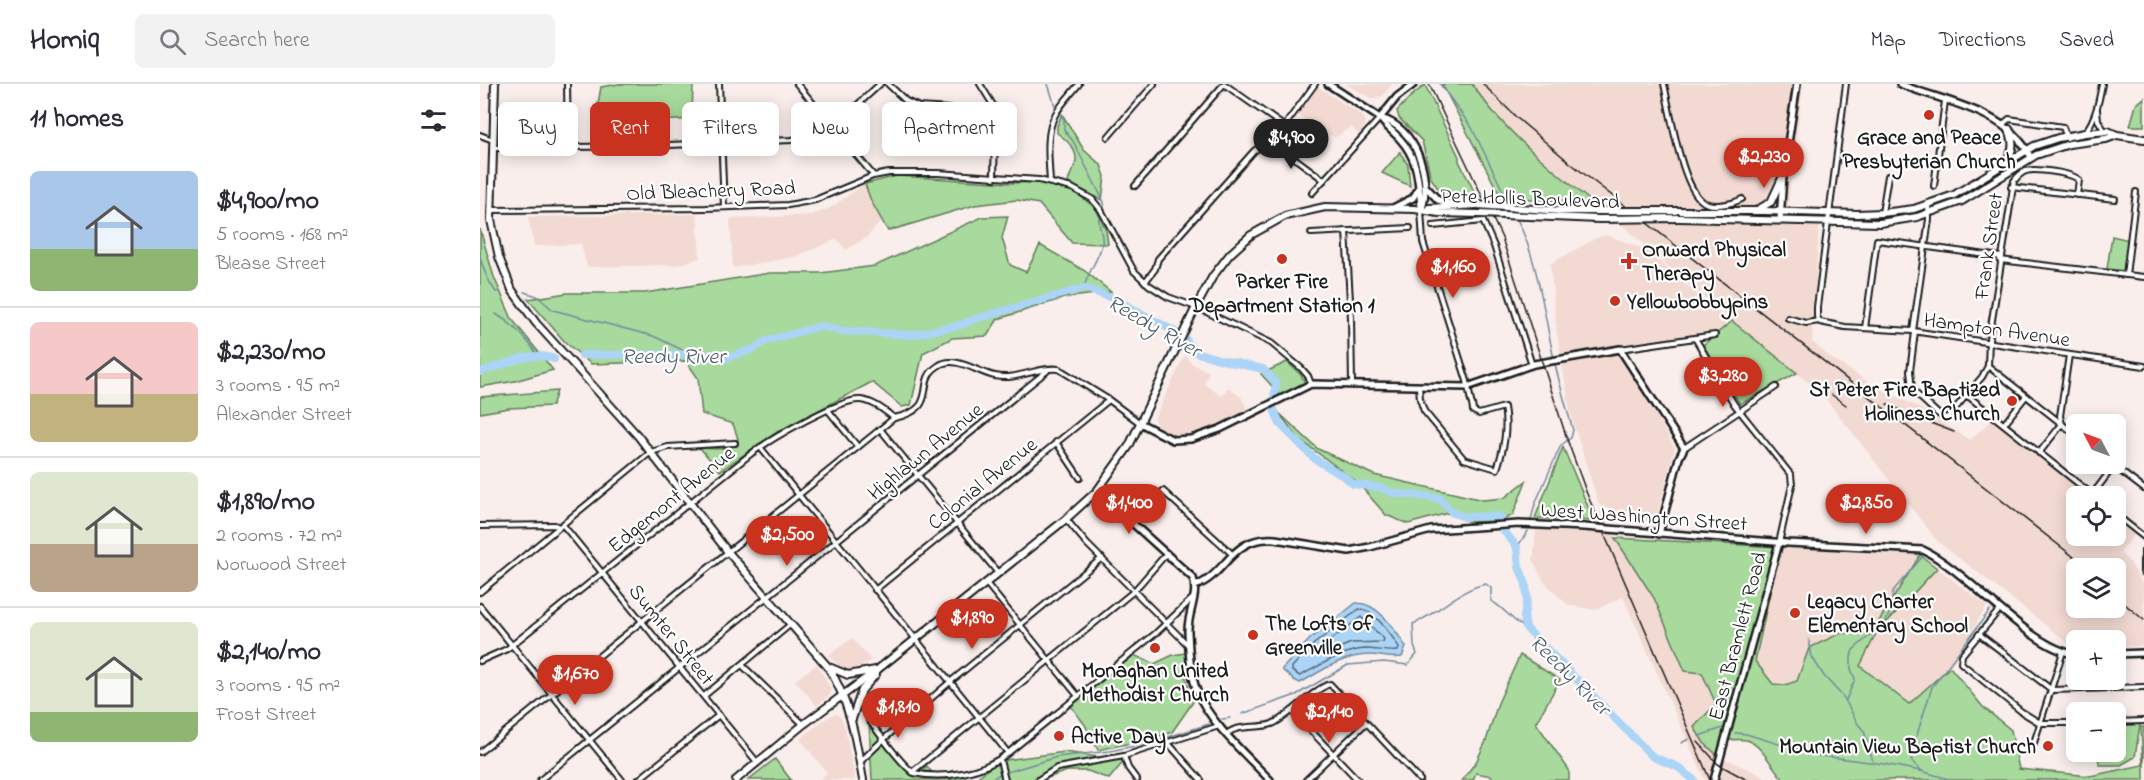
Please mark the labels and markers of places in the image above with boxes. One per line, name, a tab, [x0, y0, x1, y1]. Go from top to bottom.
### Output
marker: Grace and Peace Presbyterian Church	[1922, 108, 1936, 122]
pin: $4,900	[1242, 119, 1340, 170]
place label: Grace and Peace Presbyterian Church	[1842, 124, 2016, 180]
pin: $2,230	[1715, 138, 1813, 189]
place label: Onward Physical Therapy	[1642, 236, 1787, 292]
pin: $1,160	[1404, 248, 1502, 299]
marker: Parker Fire Department Station 1	[1275, 252, 1289, 266]
marker: Onward Physical Therapy	[1620, 252, 1638, 270]
place label: Parker Fire Department Station 1	[1188, 268, 1375, 322]
place label: Yellowbobbypins	[1626, 288, 1769, 320]
marker: Yellowbobbypins	[1608, 294, 1622, 308]
pin: $3,280	[1674, 357, 1772, 408]
place label: St Peter Fire Baptized Holiness Church	[1809, 376, 2000, 430]
marker: St Peter Fire Baptized Holiness Church	[2005, 394, 2019, 408]
pin: $1,400	[1080, 484, 1178, 535]
pin: $2,850	[1817, 484, 1915, 535]
pin: $2,500	[738, 516, 836, 567]
place label: Legacy Charter Elementary School	[1807, 588, 1969, 644]
pin: $1,890	[923, 599, 1021, 650]
marker: Legacy Charter Elementary School	[1788, 606, 1802, 620]
place label: The Lofts of Greenville	[1265, 610, 1374, 664]
marker: The Lofts of Greenville	[1246, 628, 1260, 642]
marker: Monaghan United Methodist Church	[1148, 641, 1162, 655]
pin: $1,670	[526, 655, 624, 706]
place label: Monaghan United Methodist Church	[1081, 657, 1229, 711]
pin: $1,810	[849, 688, 947, 739]
pin: $2,140	[1280, 693, 1378, 744]
place label: Active Day	[1071, 723, 1166, 755]
marker: Active Day	[1052, 729, 1066, 743]
place label: Mountain View Baptist Church	[1779, 733, 2036, 763]
marker: Mountain View Baptist Church	[2041, 739, 2055, 753]

